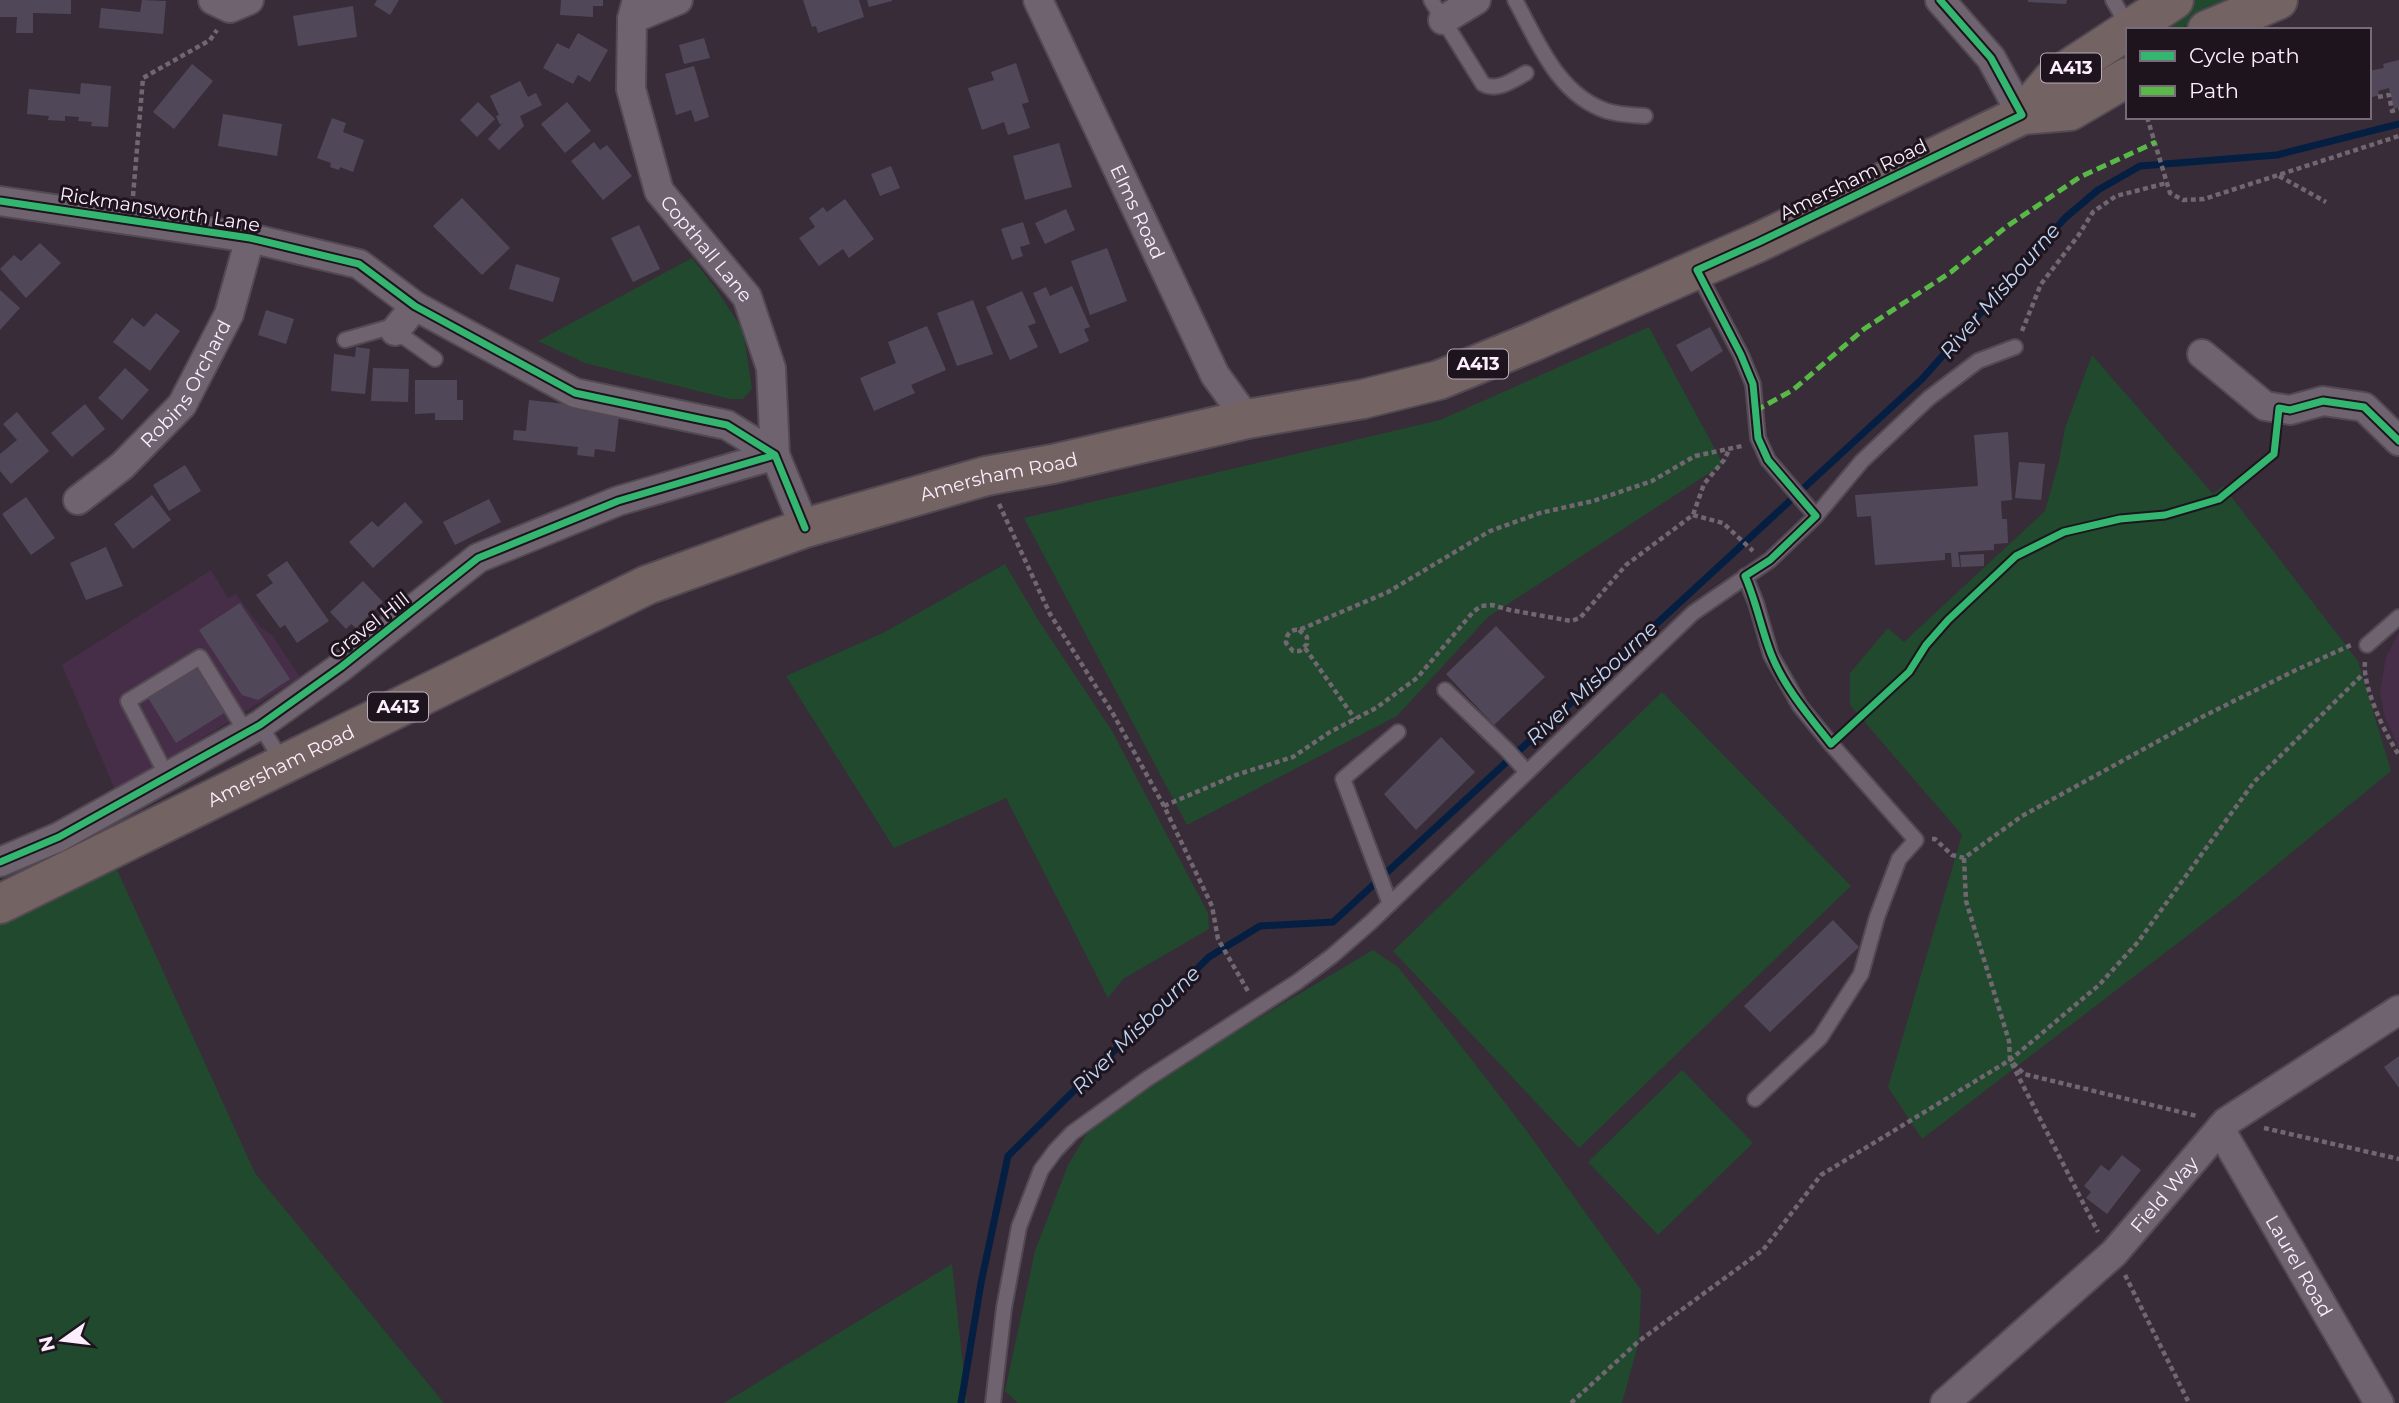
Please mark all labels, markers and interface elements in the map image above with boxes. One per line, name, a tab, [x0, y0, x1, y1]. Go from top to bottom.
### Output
legend	[2126, 28, 2371, 119]
text: Cycle path	[2189, 43, 2300, 68]
road number: A413	[2041, 54, 2101, 82]
text: Path	[2189, 78, 2239, 103]
street label: Amersham Road	[1776, 134, 1931, 225]
street label: Elms Road	[1105, 161, 1170, 263]
street label: Rickmansworth Lane	[58, 182, 262, 237]
street label: Copthall Lane	[655, 191, 757, 307]
water label: River Misbourne	[1934, 218, 2065, 363]
street label: Robins Orchard	[136, 316, 236, 452]
road number: A413	[1448, 350, 1508, 378]
street label: Amersham Road	[917, 448, 1080, 506]
street label: Gravel Hill	[325, 587, 414, 664]
water label: River Misbourne	[1521, 615, 1663, 750]
road number: A413	[368, 692, 428, 722]
street label: Amersham Road	[204, 720, 358, 812]
water label: River Misbourne	[1066, 960, 1205, 1099]
street label: Field Way	[2126, 1151, 2204, 1238]
street label: Laurel Road	[2260, 1211, 2337, 1321]
north arrow	[28, 1305, 98, 1375]
text: N	[34, 1334, 60, 1354]

